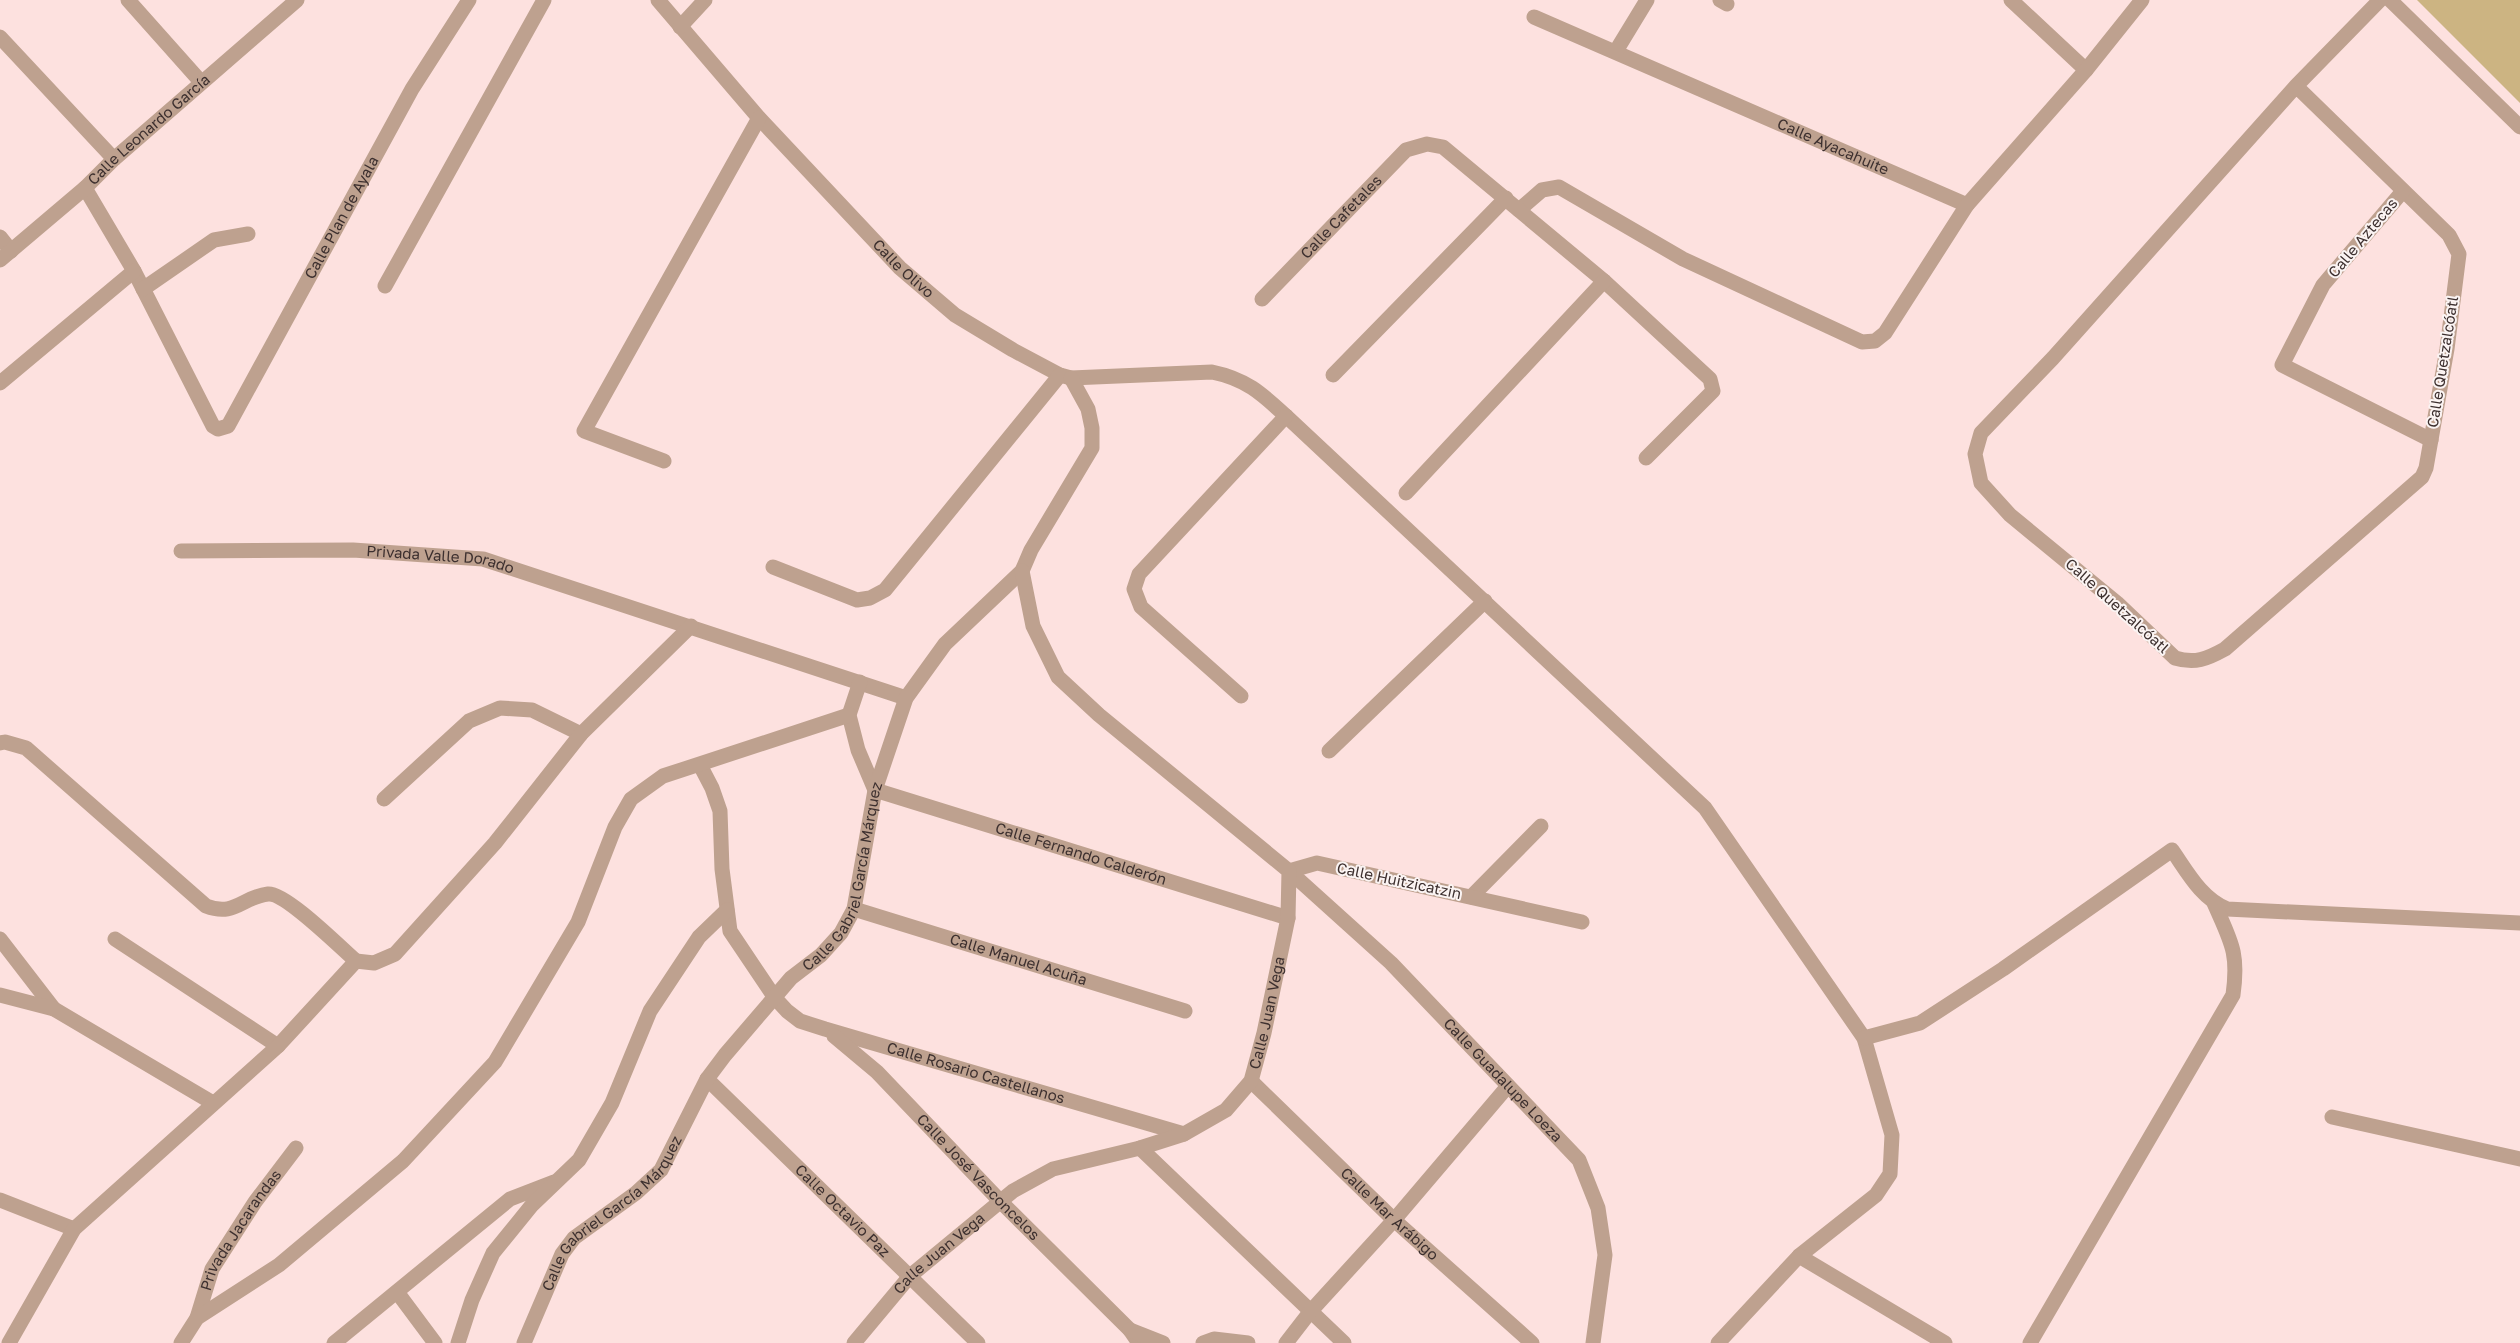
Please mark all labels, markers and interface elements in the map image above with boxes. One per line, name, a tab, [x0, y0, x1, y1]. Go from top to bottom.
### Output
street label: Calle Leonardo García	[83, 70, 213, 188]
street label: Calle Ayacahuite	[1775, 114, 1892, 178]
street label: Calle Plan de Ayala	[300, 153, 382, 282]
street label: Calle Cafetales	[1296, 171, 1385, 262]
street label: Calle Aztecas	[2324, 194, 2401, 281]
street label: Calle Olivo	[869, 235, 938, 301]
street label: Calle Quetzalcóatl	[2423, 295, 2461, 429]
street label: Privada Valle Dorado	[366, 541, 517, 577]
street label: Calle Quetzalcóatl	[2062, 554, 2173, 657]
street label: Calle Gabriel García Márquez	[798, 779, 885, 974]
street label: Calle Fernando Calderón	[993, 818, 1169, 888]
street label: Calle Huitzicatzin	[1335, 858, 1463, 902]
street label: Calle Manuel Acuña	[948, 929, 1089, 988]
street label: Calle Juan Vega	[1245, 955, 1288, 1071]
street label: Calle Guadalupe Loeza	[1440, 1014, 1567, 1145]
street label: Calle Rosario Castellanos	[885, 1038, 1067, 1107]
street label: Calle José Vasconcelos	[914, 1110, 1044, 1243]
street label: Calle Gabriel García Márquez	[537, 1132, 685, 1293]
street label: Calle Octavio Paz	[792, 1160, 894, 1261]
street label: Calle Mar Arábigo	[1337, 1163, 1443, 1263]
street label: Privada Jacarandas	[196, 1165, 285, 1293]
street label: Calle Juan Vega	[889, 1208, 988, 1297]

